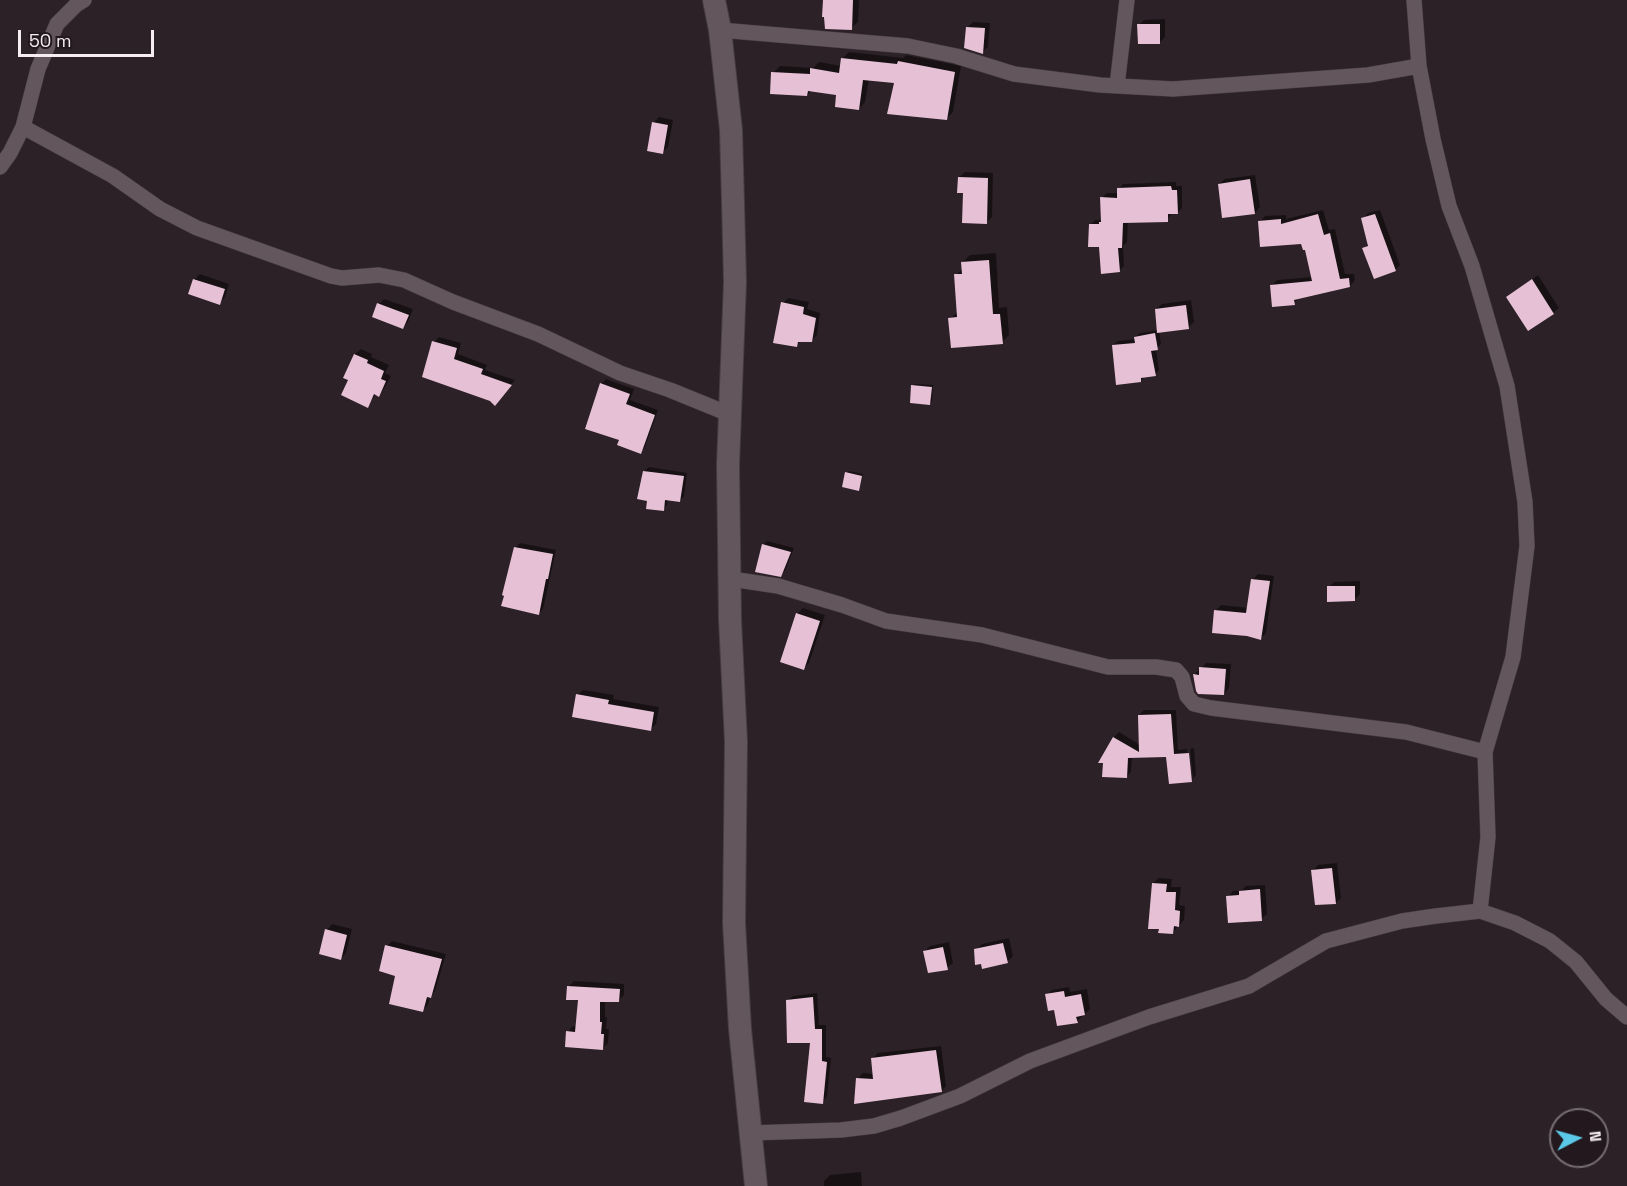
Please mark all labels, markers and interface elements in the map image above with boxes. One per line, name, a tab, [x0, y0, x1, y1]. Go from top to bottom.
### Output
scale bar	[21, 18, 158, 56]
text: 50 m	[29, 29, 71, 52]
north arrow	[1549, 1108, 1609, 1168]
text: N	[1584, 1130, 1606, 1143]

